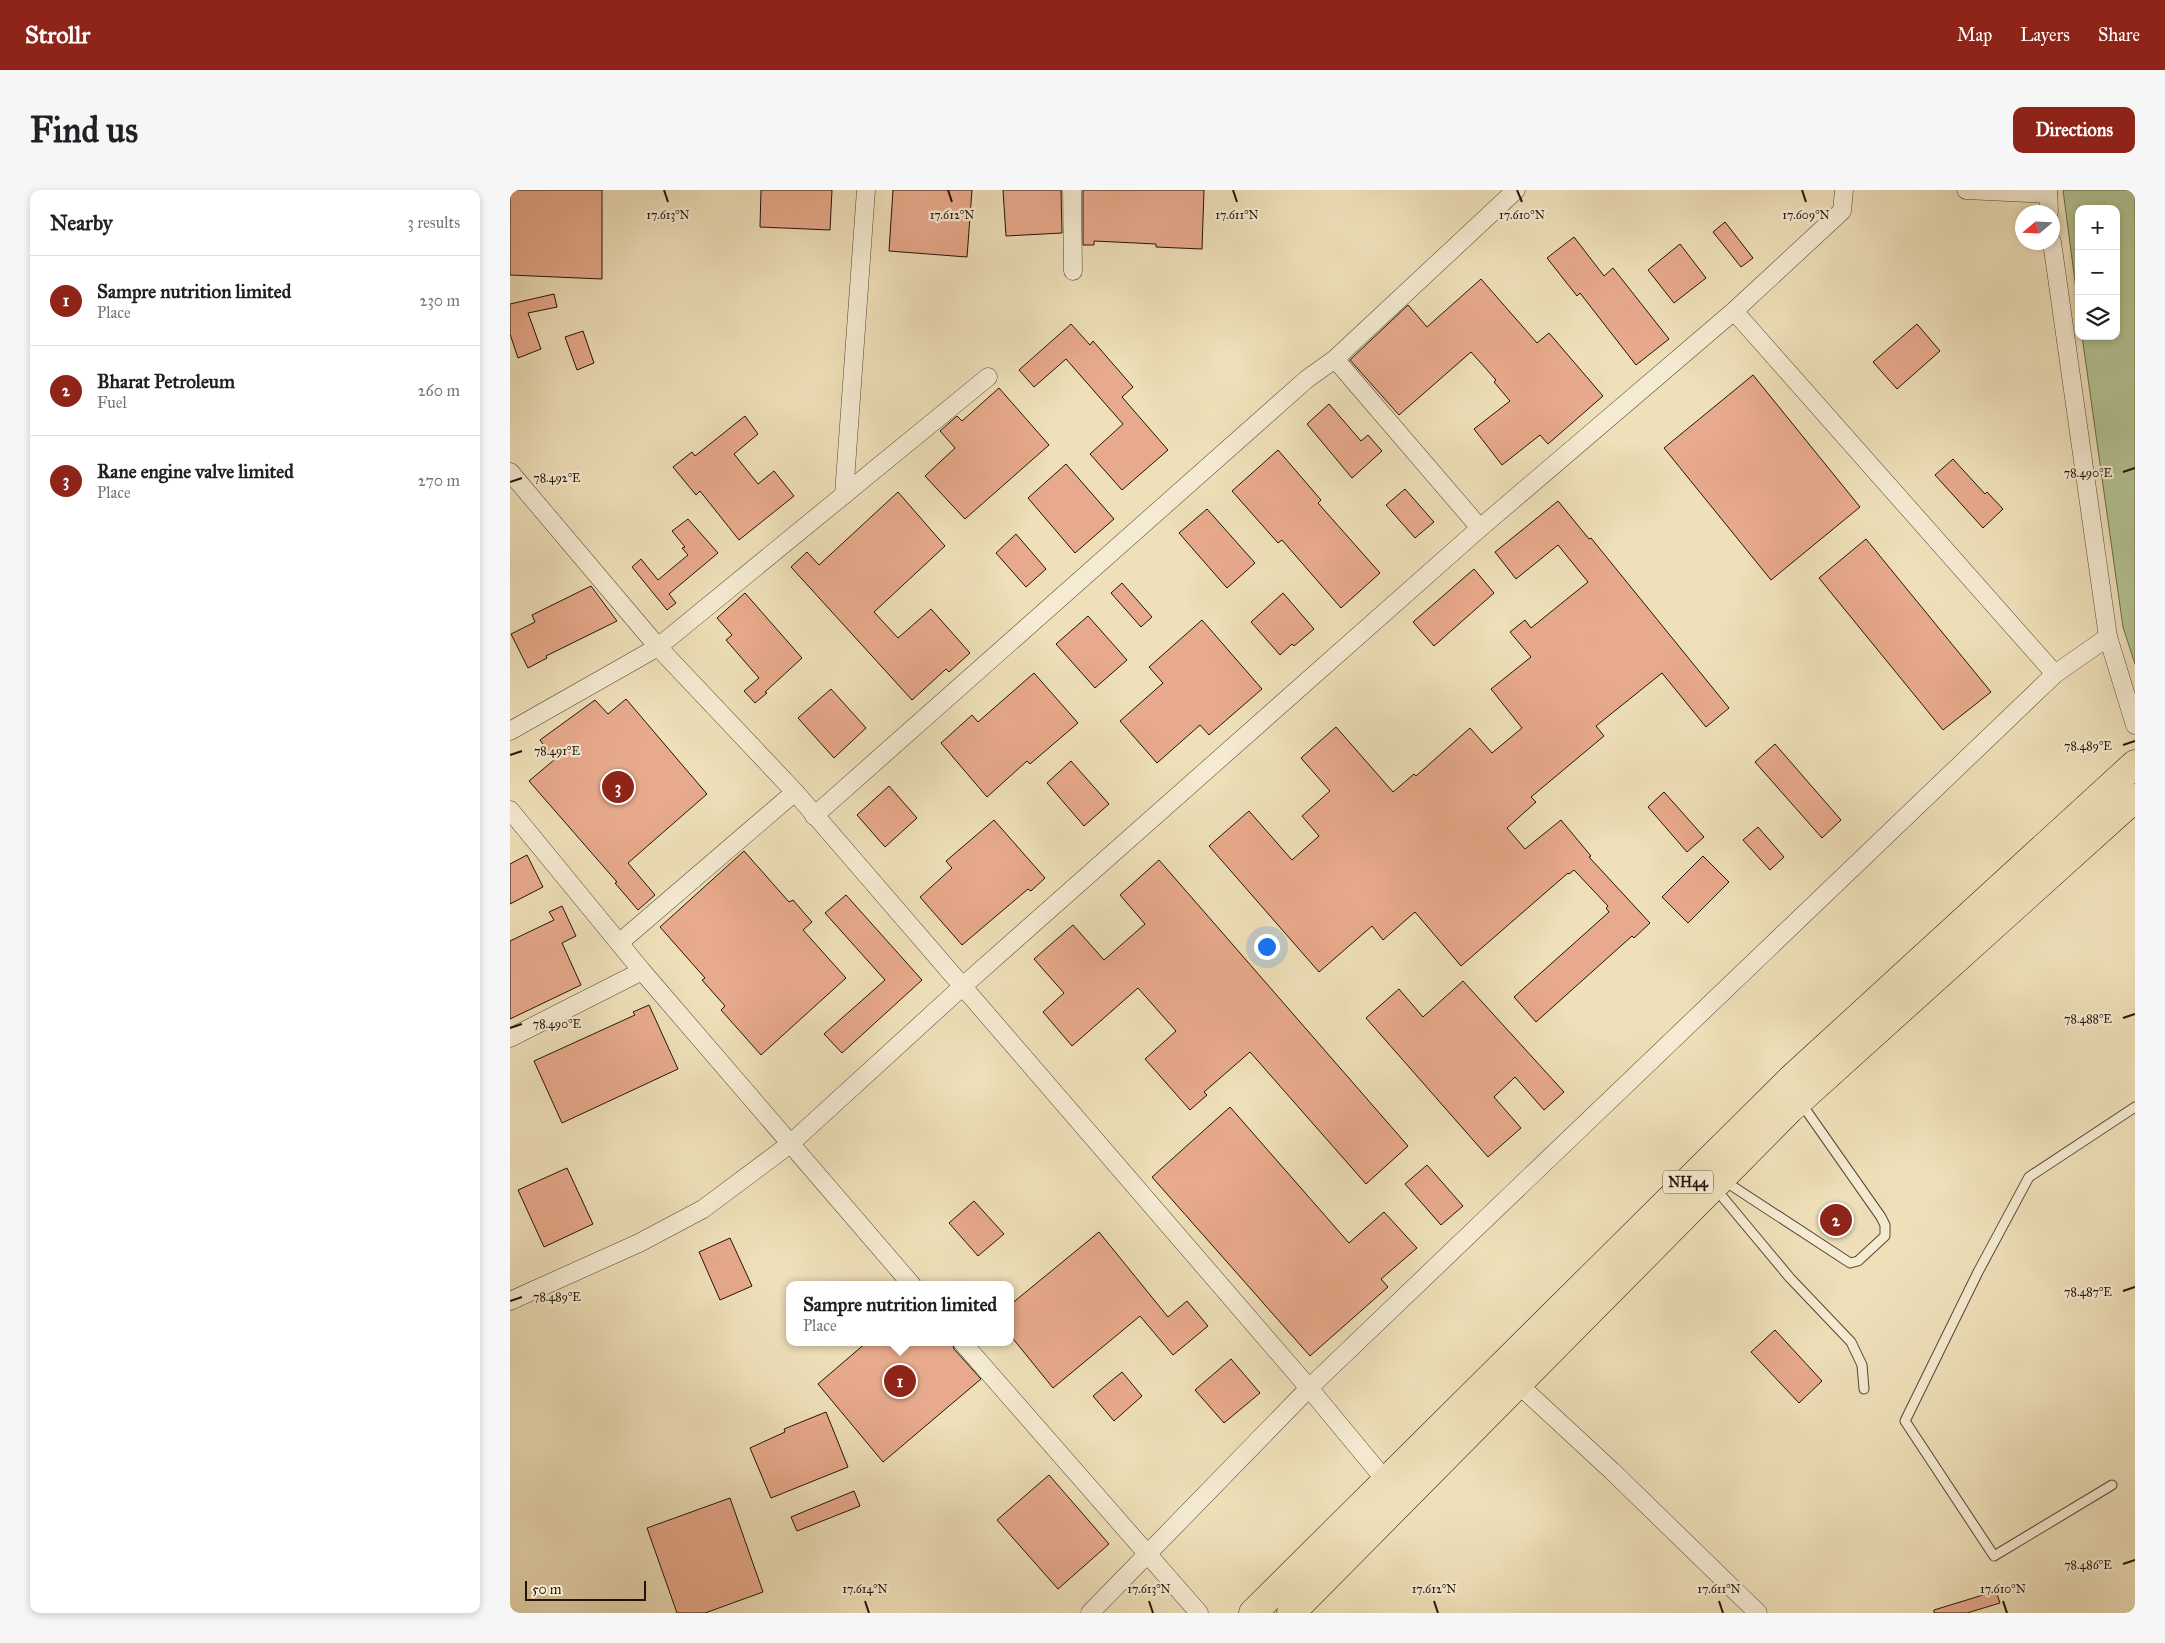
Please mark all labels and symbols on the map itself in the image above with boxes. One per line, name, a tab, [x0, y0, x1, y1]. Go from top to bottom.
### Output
north arrow	[2015, 205, 2060, 250]
text: 17.613°N	[646, 208, 690, 222]
text: 17.612°N	[930, 208, 974, 222]
text: 17.611°N	[1215, 208, 1259, 222]
text: 17.610°N	[1499, 208, 1545, 222]
text: 17.609°N	[1782, 208, 1830, 222]
text: 78.490°E	[2064, 466, 2113, 480]
text: 78.492°E	[533, 471, 581, 485]
text: 78.489°E	[2064, 739, 2112, 753]
text: 78.491°E	[534, 744, 580, 758]
pin: 3	[602, 768, 634, 806]
your location	[1254, 934, 1280, 960]
text: 78.488°E	[2064, 1012, 2112, 1026]
text: 78.490°E	[533, 1017, 582, 1031]
road number: NH44	[1663, 1170, 1713, 1194]
pin: 2	[1820, 1201, 1852, 1239]
text: 78.487°E	[2064, 1285, 2112, 1299]
text: 78.489°E	[533, 1290, 581, 1304]
pin: 1	[884, 1362, 916, 1400]
text: 78.486°E	[2064, 1558, 2112, 1572]
scale bar	[525, 1578, 646, 1601]
text: 17.614°N	[842, 1582, 888, 1596]
text: 17.613°N	[1127, 1582, 1171, 1596]
text: 17.612°N	[1412, 1582, 1456, 1596]
text: 17.611°N	[1697, 1582, 1741, 1596]
text: 17.610°N	[1980, 1582, 2026, 1596]

